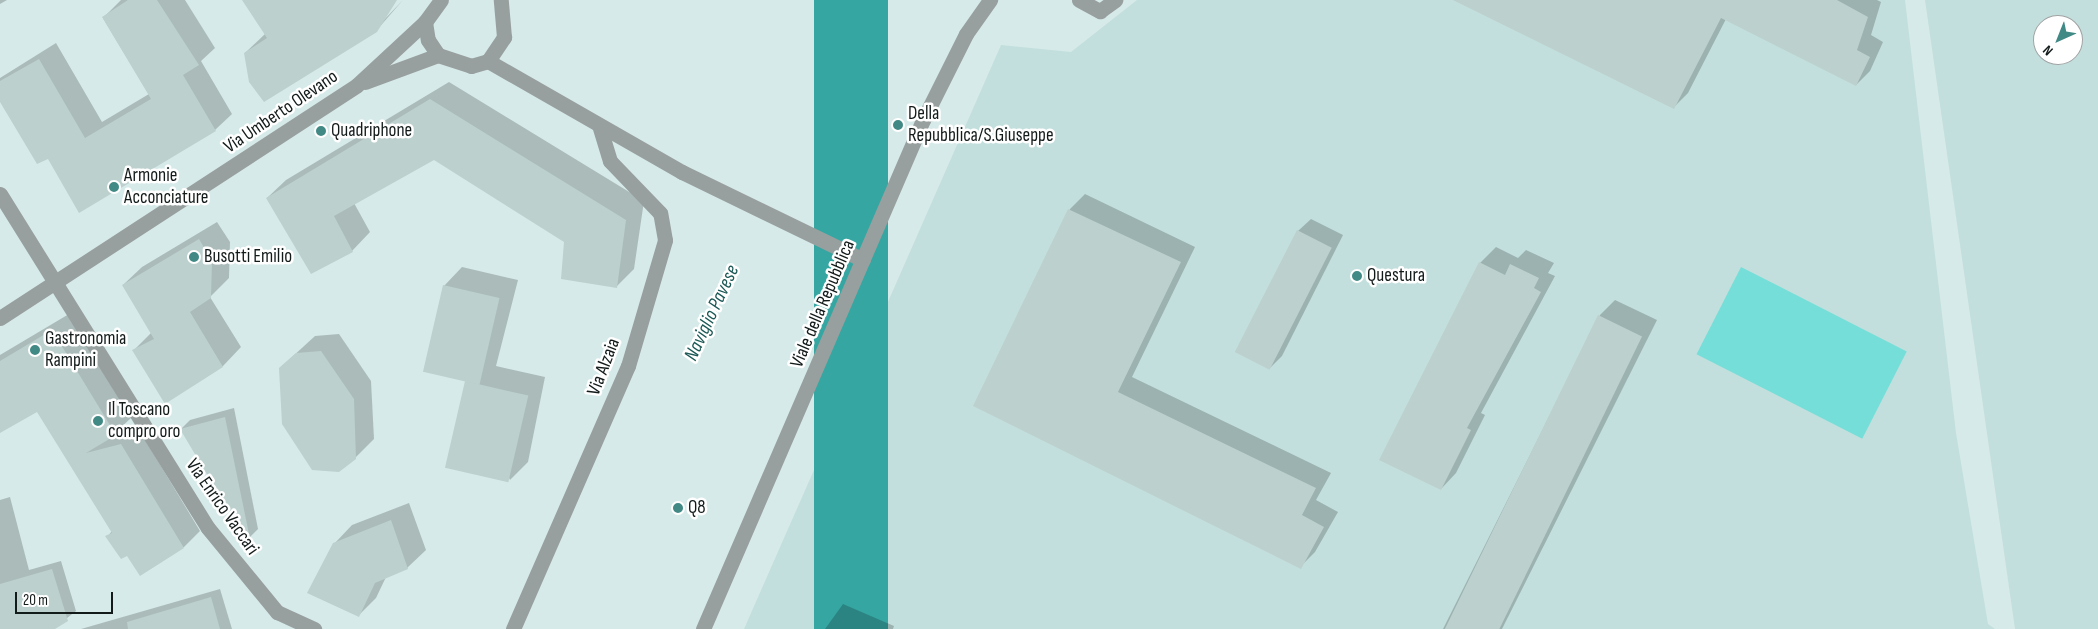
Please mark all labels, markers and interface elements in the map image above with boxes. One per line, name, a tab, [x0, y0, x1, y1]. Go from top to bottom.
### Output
north arrow	[2033, 15, 2083, 65]
text: N	[2039, 42, 2057, 59]
street label: Via Umberto Olevano	[220, 65, 342, 159]
place label: Della Repubblica/S.Giuseppe	[908, 103, 1054, 147]
marker: Della Repubblica/S.Giuseppe	[892, 119, 904, 131]
place label: Quadriphone	[331, 120, 412, 142]
marker: Quadriphone	[315, 125, 327, 137]
place label: Armonie Acconciature	[124, 165, 208, 209]
marker: Armonie Acconciature	[108, 181, 120, 193]
street label: Viale della Repubblica	[786, 237, 860, 371]
place label: Busotti Emilio	[204, 246, 292, 268]
marker: Busotti Emilio	[188, 251, 200, 263]
water label: Naviglio Pavese	[679, 261, 745, 365]
place label: Questura	[1367, 265, 1425, 287]
marker: Questura	[1351, 270, 1363, 282]
place label: Gastronomia Rampini	[45, 328, 126, 372]
street label: Via Alzaia	[583, 335, 625, 399]
marker: Gastronomia Rampini	[29, 344, 41, 356]
place label: Il Toscano compro oro	[108, 399, 180, 443]
marker: Il Toscano compro oro	[92, 415, 104, 427]
street label: Via Enrico Vaccari	[180, 454, 264, 560]
place label: Q8	[688, 497, 706, 519]
marker: Q8	[672, 502, 684, 514]
scale bar	[18, 582, 115, 614]
text: 20 m	[23, 591, 48, 610]

